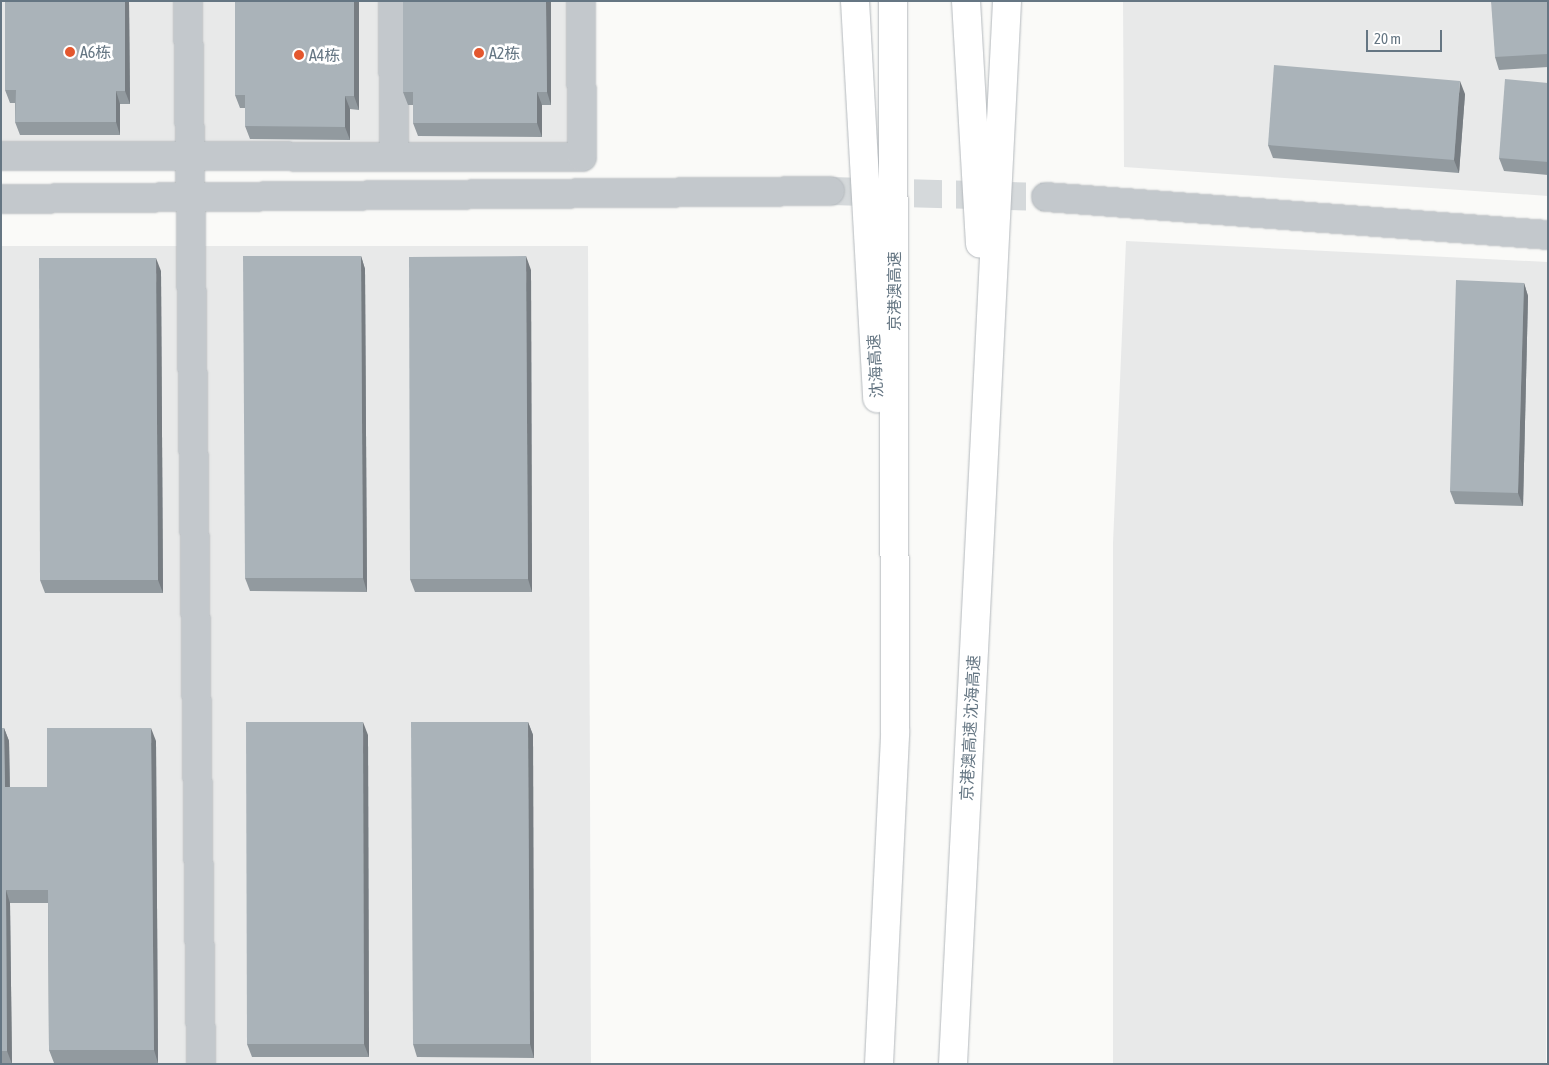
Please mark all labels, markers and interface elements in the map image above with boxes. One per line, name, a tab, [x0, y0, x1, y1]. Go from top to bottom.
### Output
scale bar	[1369, 20, 1445, 52]
text: 20 m	[1374, 30, 1401, 47]
place label: A6栋	[80, 42, 111, 62]
place label: A2栋	[489, 43, 520, 63]
place label: A4栋	[309, 45, 340, 65]
marker: A6栋	[64, 46, 76, 58]
marker: A2栋	[473, 47, 485, 59]
marker: A4栋	[293, 49, 305, 61]
street label: 京港澳高速	[884, 251, 904, 331]
street label: 沈海高速	[864, 334, 886, 398]
street label: 京港澳高速 沈海高速	[957, 655, 983, 801]

